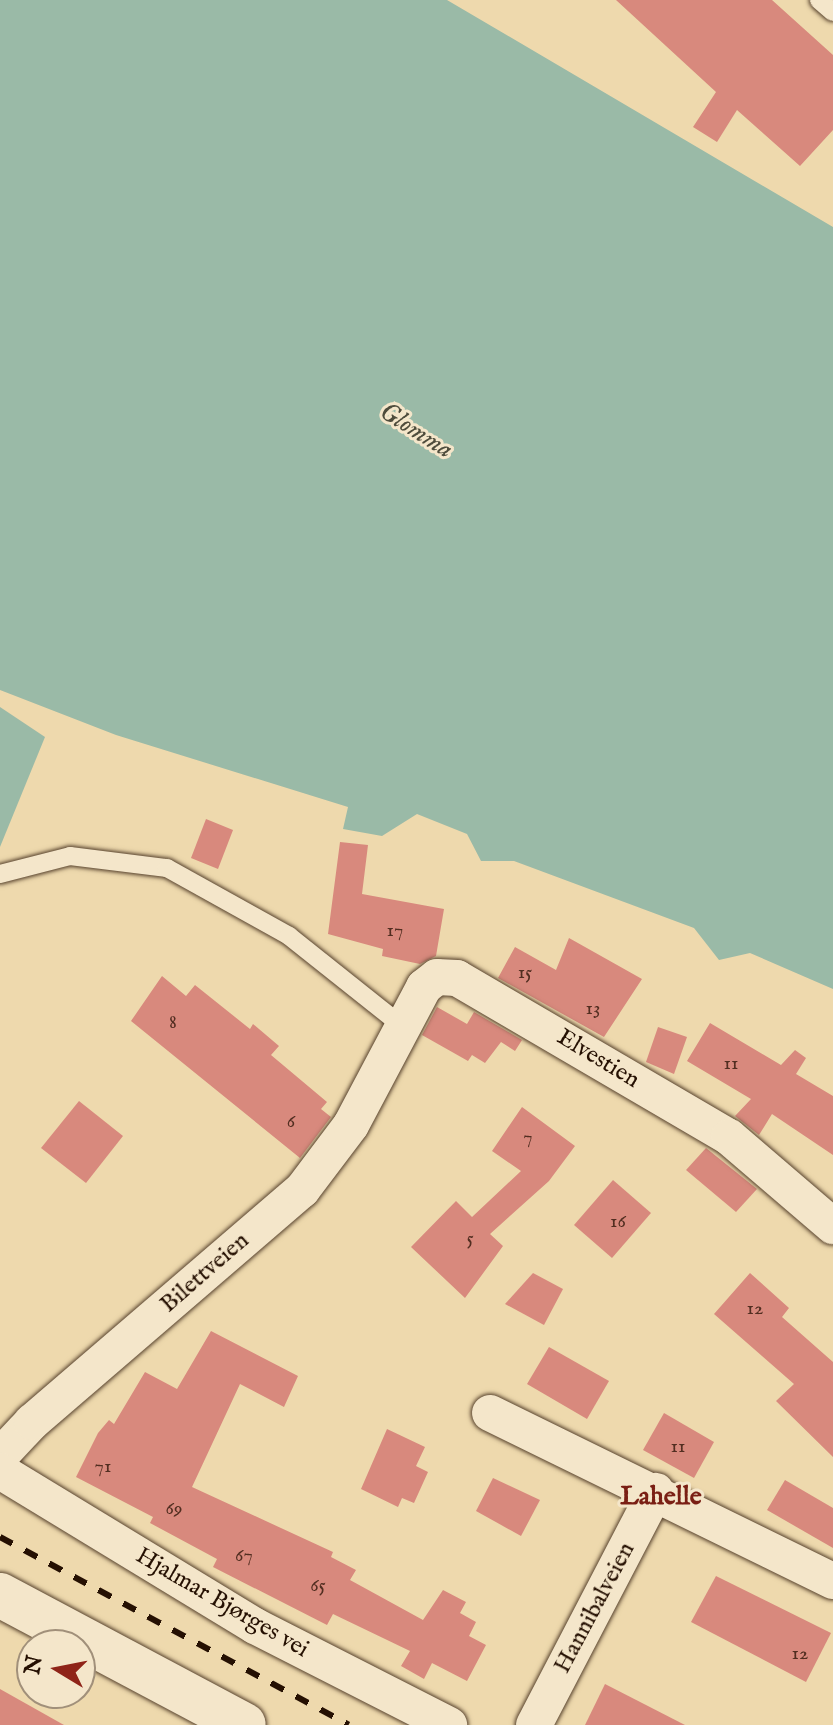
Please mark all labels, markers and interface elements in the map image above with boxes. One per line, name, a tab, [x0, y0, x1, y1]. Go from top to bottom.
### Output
water label: Glomma	[374, 396, 458, 466]
house number: 17	[387, 918, 403, 942]
house number: 15	[518, 960, 532, 984]
house number: 13	[586, 996, 600, 1020]
house number: 8	[169, 1010, 177, 1034]
street label: Elvestien	[551, 1023, 645, 1095]
house number: 11	[724, 1051, 738, 1075]
house number: 6	[287, 1109, 295, 1133]
house number: 7	[523, 1125, 533, 1149]
house number: 16	[610, 1209, 626, 1233]
house number: 5	[466, 1226, 474, 1250]
street label: Bilettveien	[155, 1227, 255, 1319]
house number: 12	[747, 1296, 763, 1320]
house number: 11	[671, 1434, 685, 1458]
house number: 71	[95, 1454, 111, 1478]
district label: Lahelle	[620, 1481, 702, 1513]
house number: 69	[165, 1496, 183, 1520]
street label: Hannibalveien	[548, 1538, 642, 1678]
street label: Hjalmar Bjørges vei	[130, 1542, 314, 1664]
house number: 67	[235, 1543, 253, 1567]
house number: 65	[310, 1573, 326, 1597]
north arrow	[16, 1629, 96, 1709]
house number: 12	[792, 1641, 808, 1665]
text: N	[19, 1653, 50, 1677]

